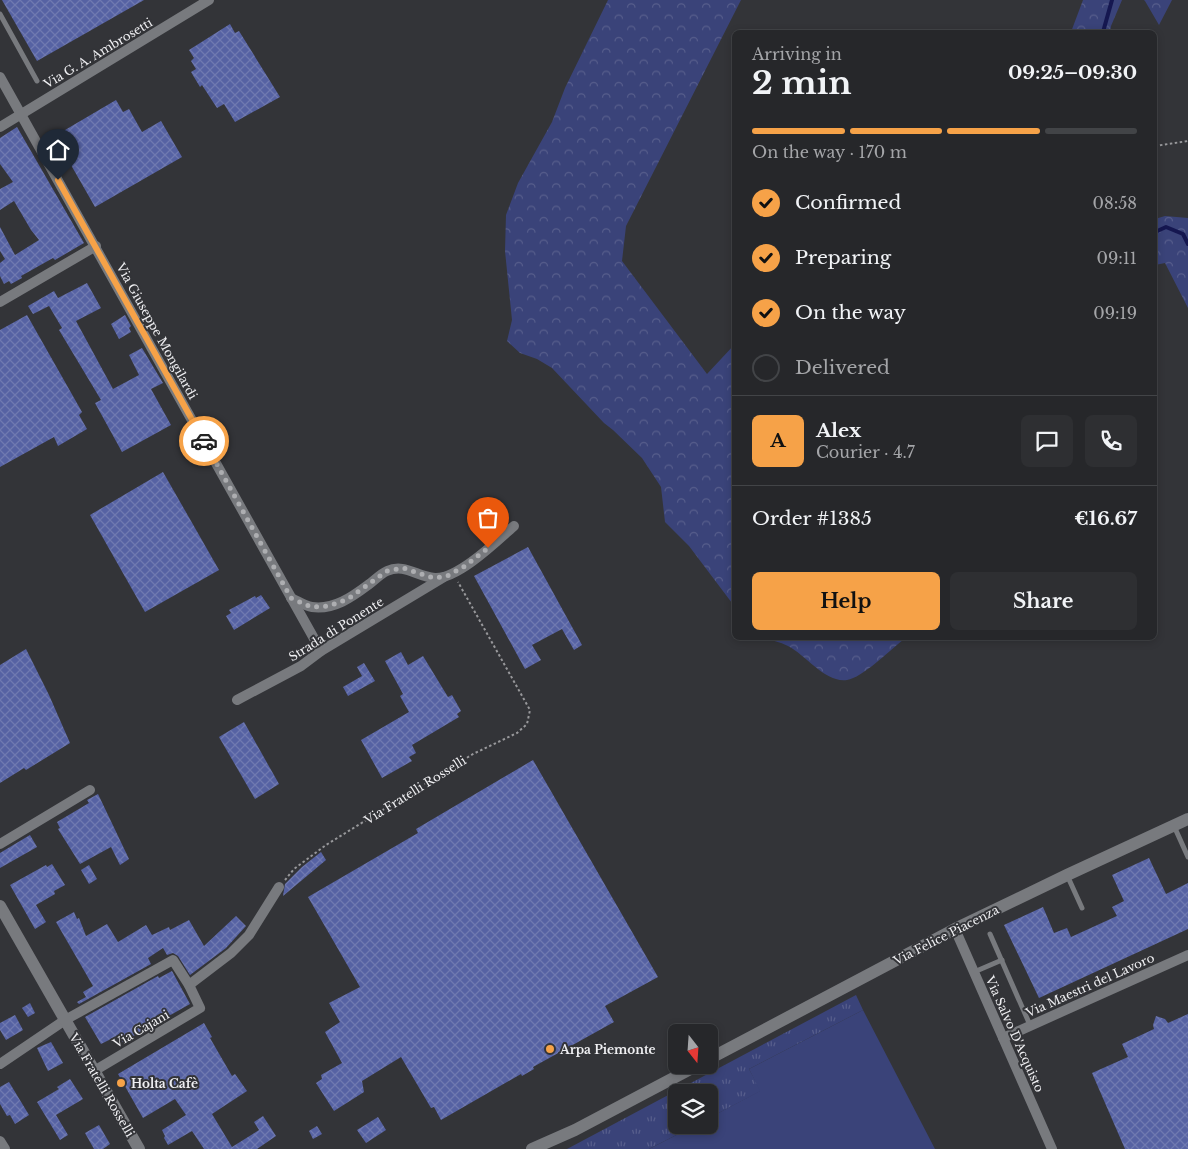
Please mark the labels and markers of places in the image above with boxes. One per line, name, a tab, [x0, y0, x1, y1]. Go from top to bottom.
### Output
pin	[37, 129, 79, 180]
pin	[467, 497, 509, 548]
place label: Arpa Piemonte	[559, 1042, 656, 1057]
marker: Arpa Piemonte	[544, 1043, 556, 1055]
place label: Holta Cafè	[131, 1076, 198, 1091]
marker: Holta Cafè	[115, 1077, 127, 1089]

